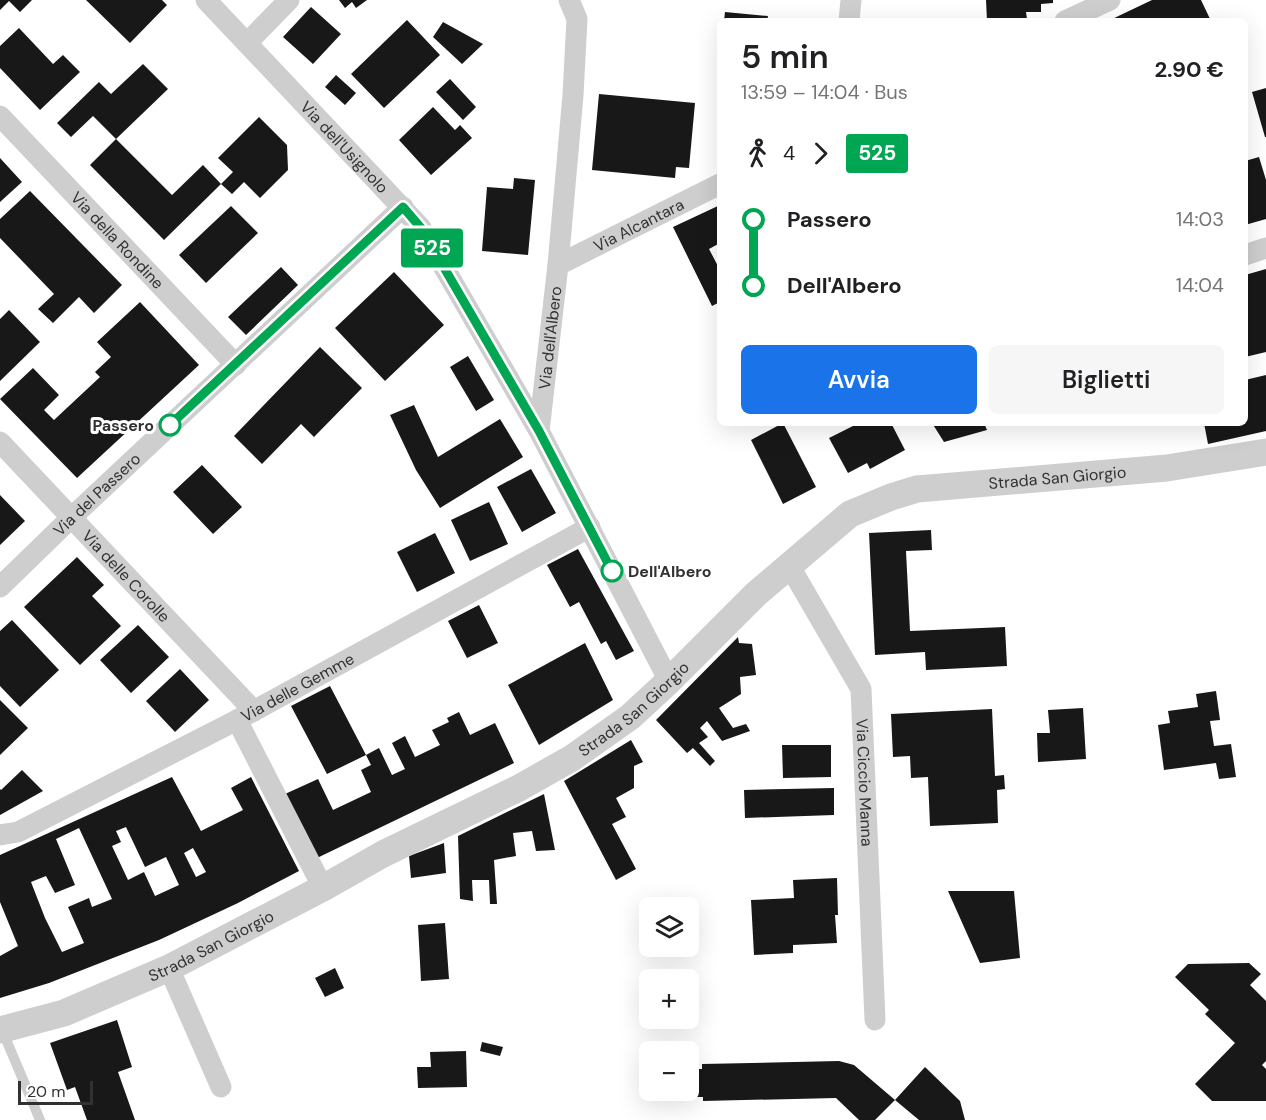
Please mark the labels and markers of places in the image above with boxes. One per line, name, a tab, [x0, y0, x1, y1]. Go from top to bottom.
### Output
marker: Passero	[159, 414, 181, 436]
place label: Passero	[92, 415, 154, 436]
marker: Dell'Albero	[601, 560, 623, 582]
place label: Dell'Albero	[628, 561, 712, 582]

